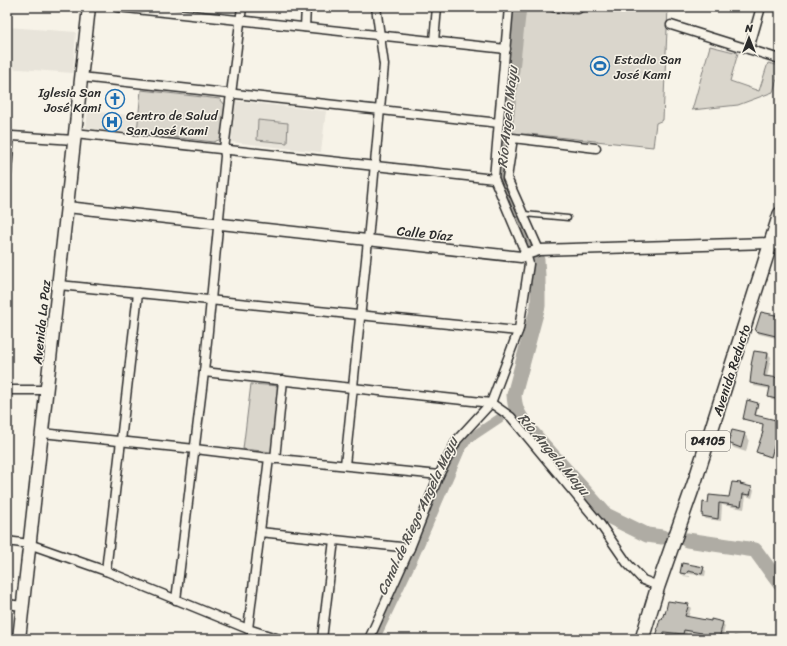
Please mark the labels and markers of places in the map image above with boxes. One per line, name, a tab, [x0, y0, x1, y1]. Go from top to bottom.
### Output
place label: Estadio San José Kami	[613, 48, 681, 86]
sports icon: Estadio San José Kami	[589, 55, 611, 77]
place label: Iglesia San José Kami	[37, 81, 101, 119]
church icon: Iglesia San José Kami	[104, 88, 126, 110]
place label: Centro de Salud San José Kami	[126, 104, 219, 142]
hospital icon: Centro de Salud San José Kami	[101, 111, 123, 133]

